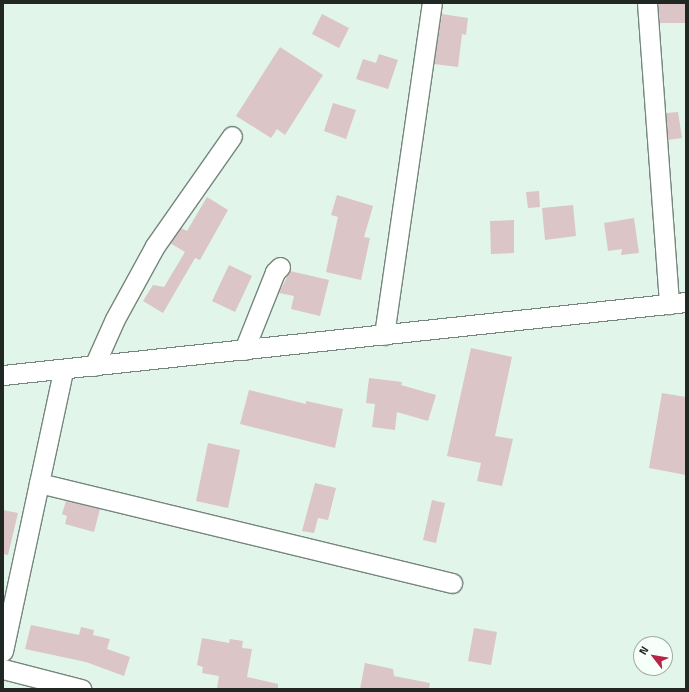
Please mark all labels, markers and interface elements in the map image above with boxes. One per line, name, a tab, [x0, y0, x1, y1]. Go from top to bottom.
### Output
north arrow	[633, 636, 673, 676]
text: N	[635, 643, 652, 658]

